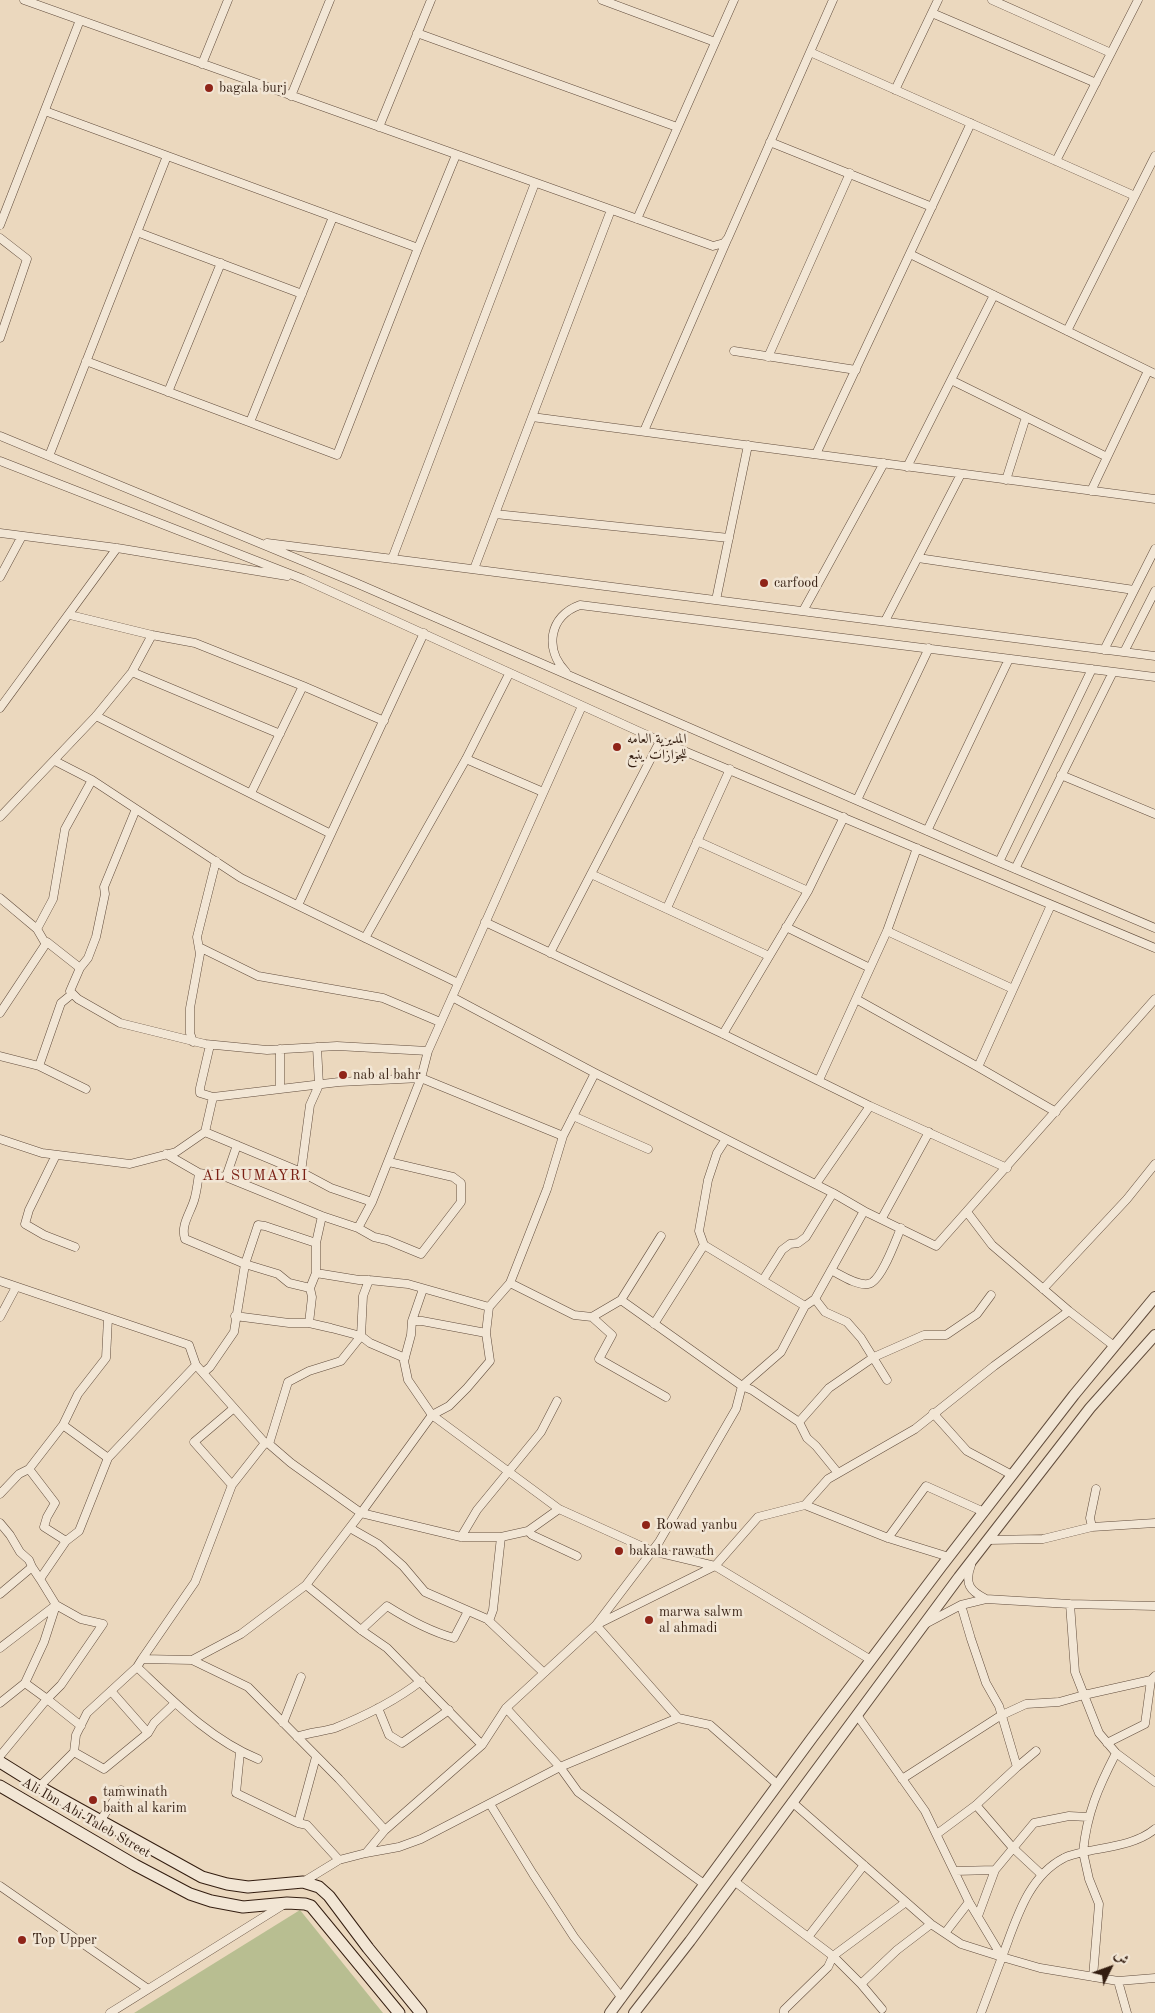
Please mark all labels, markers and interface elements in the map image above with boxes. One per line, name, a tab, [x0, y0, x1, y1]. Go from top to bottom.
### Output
place label: bagala burj	[219, 80, 287, 96]
marker: bagala burj	[203, 82, 215, 94]
place label: carfood	[774, 575, 819, 591]
marker: carfood	[758, 577, 770, 589]
place label: المديرية العامه للجوازات ينبع	[627, 731, 687, 764]
marker: المديرية العامه للجوازات ينبع	[611, 741, 623, 753]
place label: nab al bahr	[353, 1067, 421, 1083]
marker: nab al bahr	[337, 1069, 349, 1081]
district label: AL SUMAYRI	[201, 1167, 309, 1185]
place label: Rowad yanbu	[656, 1517, 737, 1533]
marker: Rowad yanbu	[640, 1519, 652, 1531]
place label: bakala rawath	[629, 1543, 714, 1559]
marker: bakala rawath	[613, 1545, 625, 1557]
place label: marwa salwm al ahmadi	[659, 1604, 743, 1636]
marker: marwa salwm al ahmadi	[643, 1614, 655, 1626]
street label: Ali Ibn Abi Taleb Street	[18, 1774, 154, 1862]
place label: tamwinath baith al karim	[103, 1784, 187, 1816]
marker: tamwinath baith al karim	[87, 1794, 99, 1806]
place label: Top Upper	[32, 1932, 97, 1948]
marker: Top Upper	[16, 1934, 28, 1946]
north arrow	[1085, 1943, 1135, 1993]
text: ش	[1111, 1948, 1131, 1968]

